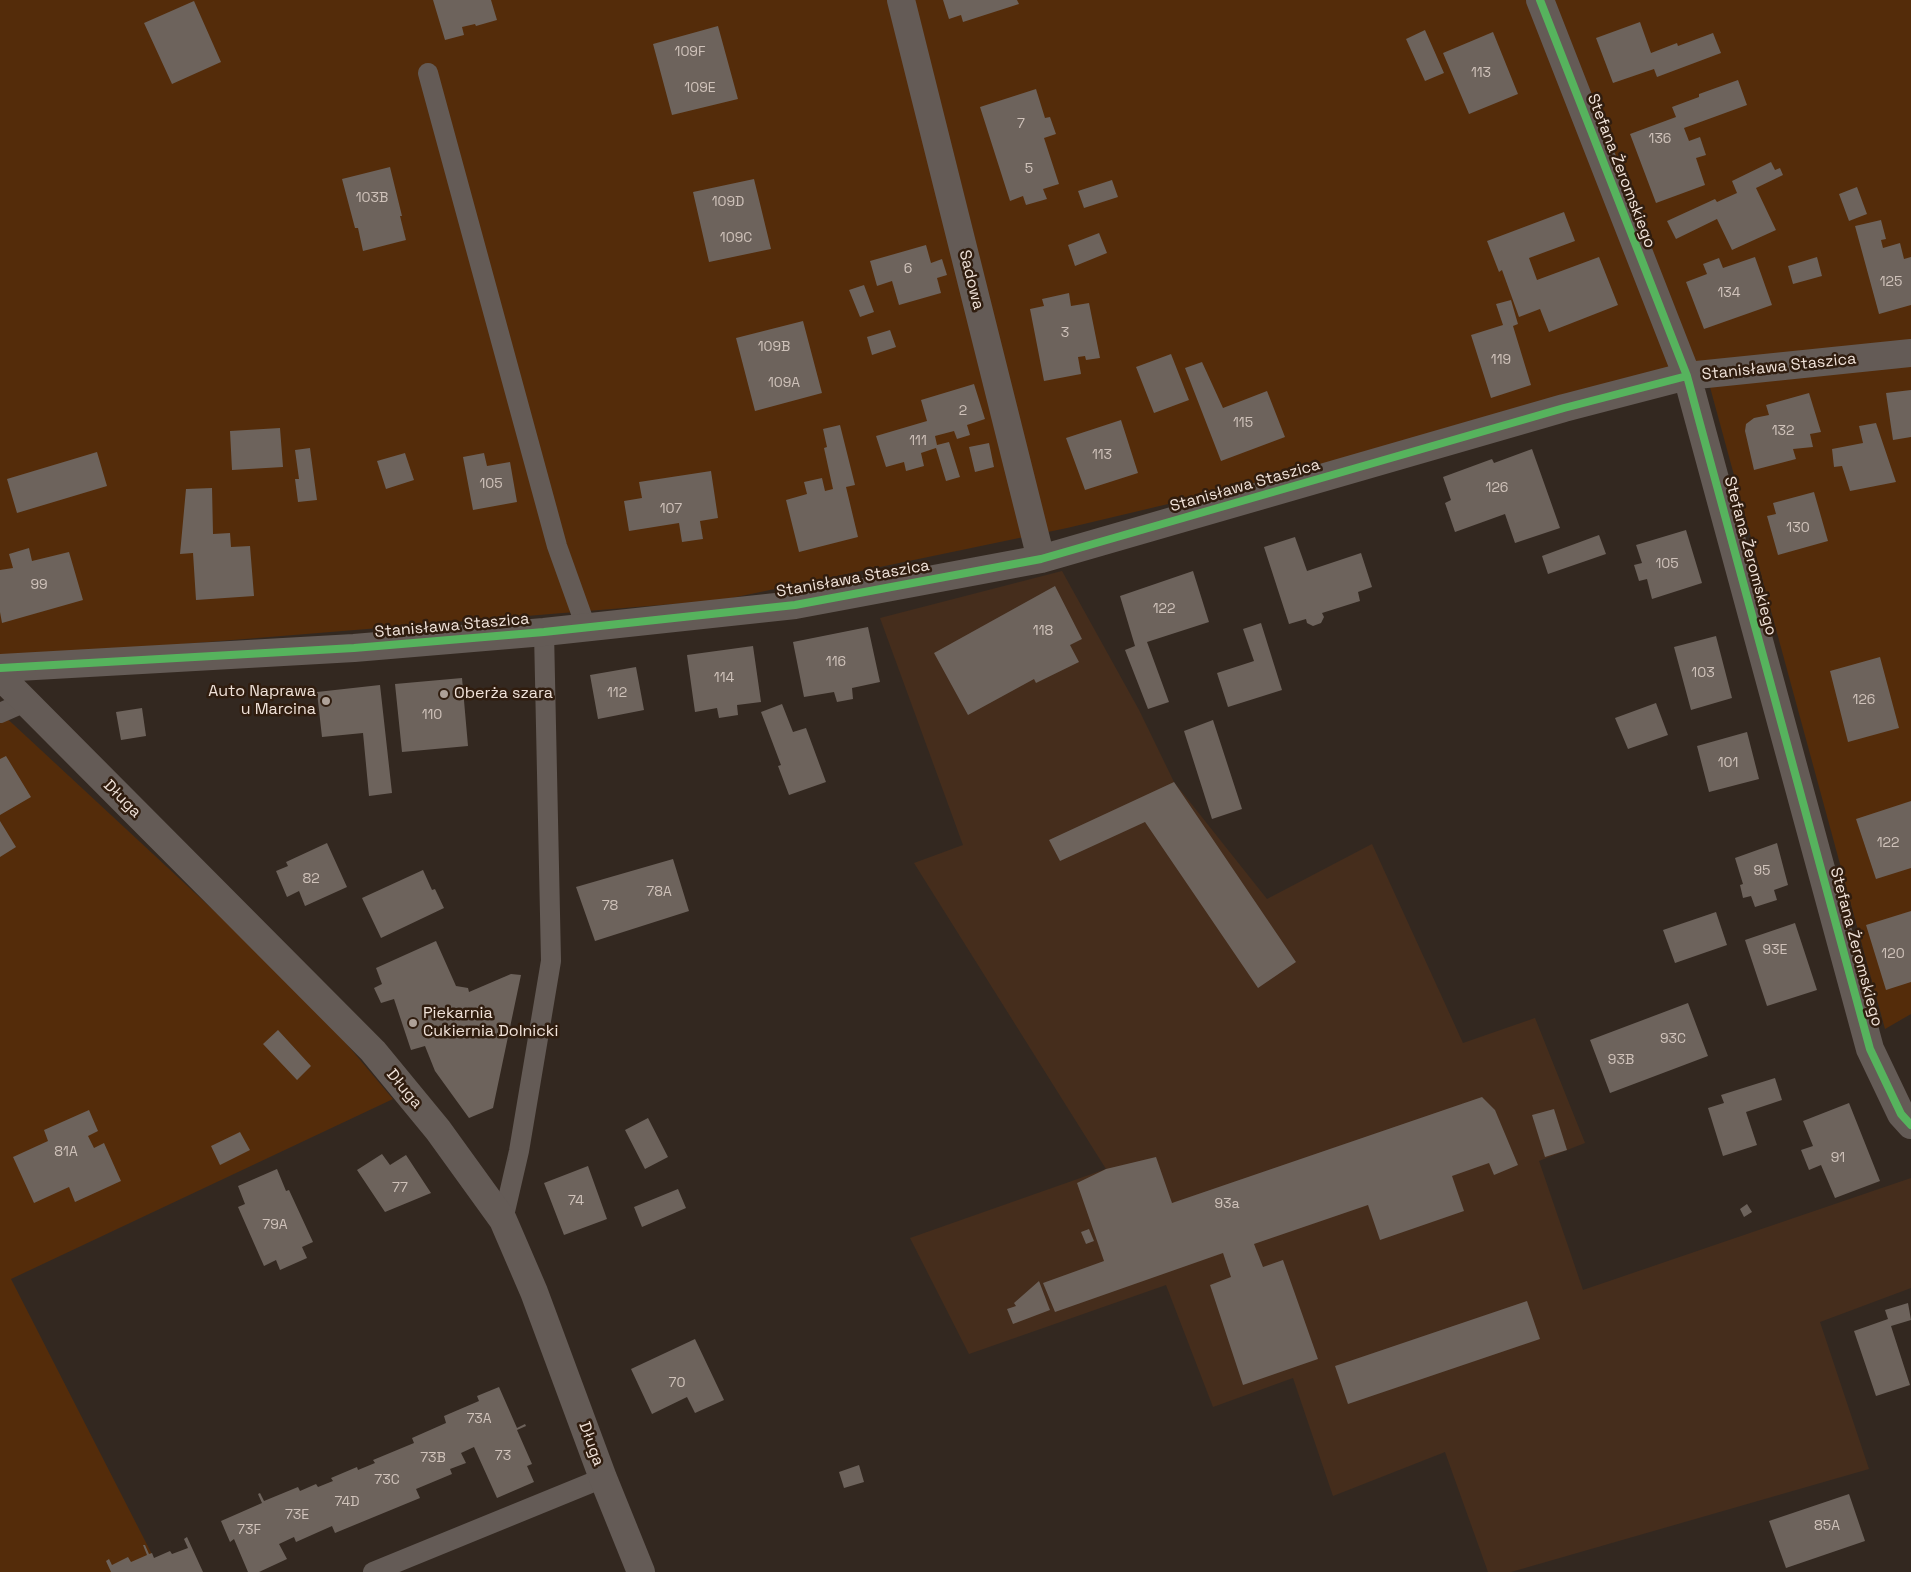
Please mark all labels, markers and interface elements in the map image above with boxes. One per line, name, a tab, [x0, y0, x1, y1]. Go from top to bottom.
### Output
house number: 109F	[675, 44, 705, 60]
house number: 113	[1471, 65, 1491, 81]
house number: 109E	[684, 80, 716, 96]
street label: Stefana Żeromskiego	[1583, 91, 1659, 251]
house number: 7	[1017, 116, 1025, 132]
house number: 136	[1649, 131, 1671, 147]
house number: 5	[1025, 161, 1033, 177]
house number: 103B	[356, 190, 388, 206]
house number: 109D	[712, 194, 744, 210]
house number: 109C	[720, 230, 752, 246]
street label: Sadowa	[954, 248, 988, 312]
house number: 6	[904, 261, 912, 277]
house number: 125	[1880, 274, 1902, 290]
house number: 134	[1717, 285, 1741, 301]
house number: 3	[1061, 325, 1069, 341]
house number: 109B	[758, 339, 790, 355]
street label: Stanisława Staszica	[1701, 349, 1857, 385]
house number: 119	[1491, 352, 1511, 368]
house number: 109A	[768, 375, 800, 391]
house number: 2	[959, 403, 967, 419]
house number: 115	[1233, 415, 1253, 431]
house number: 132	[1772, 423, 1794, 439]
house number: 111	[909, 433, 927, 449]
house number: 113	[1092, 447, 1112, 463]
street label: Stanisława Staszica	[1168, 455, 1322, 517]
street label: Stefana Żeromskiego	[1720, 474, 1780, 638]
house number: 105	[479, 476, 503, 492]
house number: 126	[1486, 480, 1508, 496]
house number: 107	[660, 501, 682, 517]
house number: 130	[1786, 520, 1810, 536]
street label: Stanisława Staszica	[775, 556, 931, 602]
house number: 105	[1655, 556, 1679, 572]
house number: 99	[30, 577, 48, 593]
house number: 122	[1153, 601, 1175, 617]
street label: Stanisława Staszica	[374, 610, 530, 642]
house number: 118	[1033, 623, 1053, 639]
house number: 116	[826, 654, 846, 670]
house number: 103	[1691, 665, 1715, 681]
house number: 114	[714, 670, 734, 686]
place label: Auto Naprawa u Marcina	[208, 682, 316, 720]
place label: Oberża szara	[454, 684, 553, 704]
house number: 112	[607, 685, 627, 701]
marker: Oberża szara	[438, 688, 450, 700]
house number: 126	[1853, 692, 1875, 708]
marker: Auto Naprawa u Marcina	[320, 695, 332, 707]
house number: 110	[422, 707, 442, 723]
house number: 101	[1718, 755, 1738, 771]
street label: Długa	[99, 776, 145, 822]
house number: 122	[1877, 835, 1899, 851]
house number: 95	[1754, 863, 1770, 879]
street label: Stefana Żeromskiego	[1826, 865, 1886, 1029]
house number: 82	[302, 871, 320, 887]
house number: 78A	[646, 884, 672, 900]
house number: 78	[602, 898, 618, 914]
house number: 93E	[1763, 942, 1787, 958]
house number: 120	[1881, 946, 1905, 962]
place label: Piekarnia Cukiernia Dolnicki	[423, 1004, 558, 1042]
marker: Piekarnia Cukiernia Dolnicki	[407, 1017, 419, 1029]
house number: 93C	[1660, 1031, 1686, 1047]
house number: 93B	[1608, 1052, 1634, 1068]
street label: Długa	[382, 1065, 426, 1113]
house number: 81A	[54, 1144, 78, 1160]
house number: 91	[1831, 1150, 1845, 1166]
house number: 77	[392, 1180, 408, 1196]
house number: 74	[568, 1193, 584, 1209]
house number: 93a	[1214, 1196, 1240, 1212]
house number: 79A	[262, 1217, 288, 1233]
house number: 70	[669, 1375, 685, 1391]
house number: 73A	[466, 1411, 492, 1427]
street label: Długa	[574, 1419, 608, 1469]
house number: 73	[495, 1448, 511, 1464]
house number: 73B	[420, 1450, 446, 1466]
house number: 73C	[374, 1472, 400, 1488]
house number: 74D	[334, 1494, 360, 1510]
house number: 73E	[285, 1507, 309, 1523]
house number: 85A	[1814, 1518, 1840, 1534]
house number: 73F	[237, 1522, 261, 1538]

